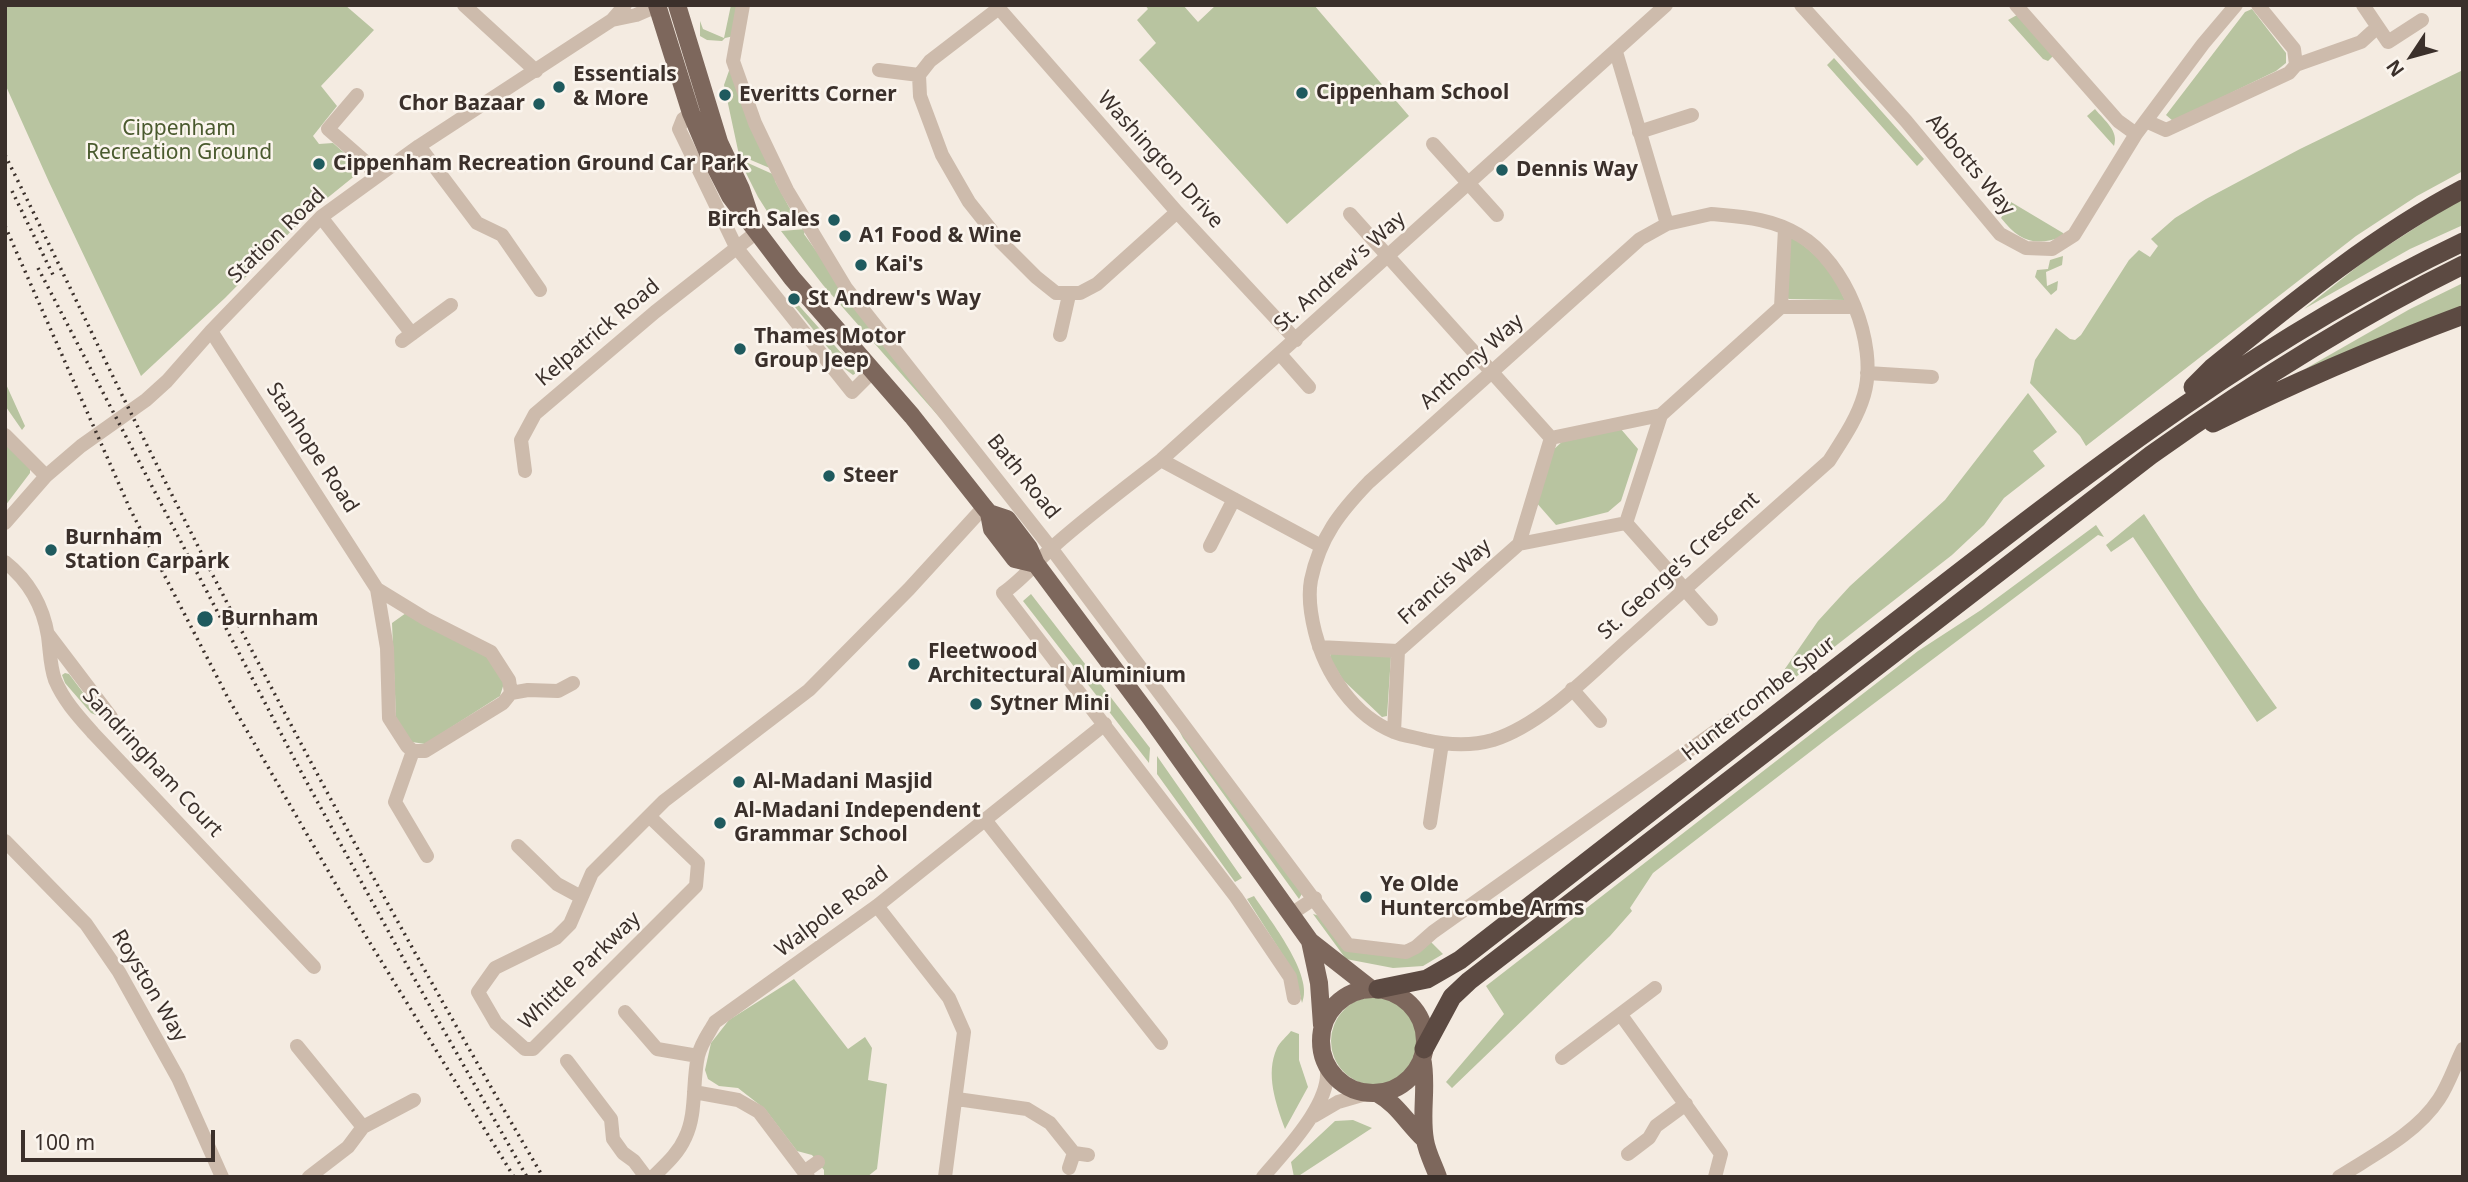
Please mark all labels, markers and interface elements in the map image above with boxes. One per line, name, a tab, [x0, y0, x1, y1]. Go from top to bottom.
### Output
north arrow	[2377, 21, 2447, 91]
text: N	[2380, 54, 2410, 82]
place label: Essentials & More	[573, 62, 677, 112]
marker: Essentials & More	[551, 79, 567, 95]
place label: Cippenham School	[1316, 80, 1509, 106]
place label: Everitts Corner	[739, 82, 897, 108]
marker: Cippenham School	[1294, 85, 1310, 101]
street label: Washington Drive	[1092, 86, 1228, 234]
marker: Everitts Corner	[717, 87, 733, 103]
place label: Chor Bazaar	[398, 91, 525, 117]
marker: Chor Bazaar	[531, 96, 547, 112]
street label: Abbotts Way	[1920, 109, 2020, 221]
park label: Cippenham Recreation Ground	[86, 116, 272, 166]
place label: Cippenham Recreation Ground Car Park	[333, 151, 749, 177]
marker: Cippenham Recreation Ground Car Park	[311, 156, 327, 172]
place label: Dennis Way	[1516, 157, 1638, 183]
marker: Dennis Way	[1494, 162, 1510, 178]
street label: Station Road	[223, 183, 331, 289]
place label: Birch Sales	[707, 207, 820, 233]
street label: St. Andrew's Way	[1269, 207, 1411, 337]
marker: Birch Sales	[826, 212, 842, 228]
place label: A1 Food & Wine	[859, 223, 1021, 249]
marker: A1 Food & Wine	[837, 228, 853, 244]
place label: Kai's	[875, 252, 923, 278]
marker: Kai's	[853, 257, 869, 273]
street label: Kelpatrick Road	[531, 274, 665, 392]
place label: St Andrew's Way	[808, 286, 981, 312]
marker: St Andrew's Way	[786, 291, 802, 307]
street label: Anthony Way	[1415, 309, 1529, 415]
place label: Thames Motor Group Jeep	[754, 324, 906, 374]
marker: Thames Motor Group Jeep	[732, 341, 748, 357]
street label: Stanhope Road	[261, 378, 363, 518]
street label: Bath Road	[981, 429, 1065, 525]
place label: Steer	[843, 463, 898, 489]
marker: Steer	[821, 468, 837, 484]
street label: St. George's Crescent	[1593, 487, 1765, 645]
place label: Burnham Station Carpark	[65, 525, 230, 575]
street label: Francis Way	[1393, 534, 1497, 630]
marker: Burnham Station Carpark	[43, 542, 59, 558]
place label: Burnham	[221, 606, 318, 632]
marker: Burnham	[195, 609, 215, 629]
street label: Huntercombe Spur	[1677, 631, 1841, 767]
place label: Fleetwood Architectural Aluminium	[928, 639, 1186, 689]
marker: Fleetwood Architectural Aluminium	[906, 656, 922, 672]
street label: Sandringham Court	[77, 683, 227, 843]
place label: Sytner Mini	[990, 691, 1110, 717]
marker: Sytner Mini	[968, 696, 984, 712]
place label: Al-Madani Masjid	[753, 769, 933, 795]
marker: Al-Madani Masjid	[731, 774, 747, 790]
place label: Al-Madani Independent Grammar School	[734, 798, 981, 848]
marker: Al-Madani Independent Grammar School	[712, 815, 728, 831]
street label: Walpole Road	[770, 861, 894, 963]
place label: Ye Olde Huntercombe Arms	[1380, 872, 1585, 922]
marker: Ye Olde Huntercombe Arms	[1358, 889, 1374, 905]
street label: Whittle Parkway	[514, 907, 646, 1035]
street label: Royston Way	[106, 925, 192, 1047]
scale bar	[24, 1116, 219, 1160]
text: 100 m	[34, 1128, 95, 1156]

